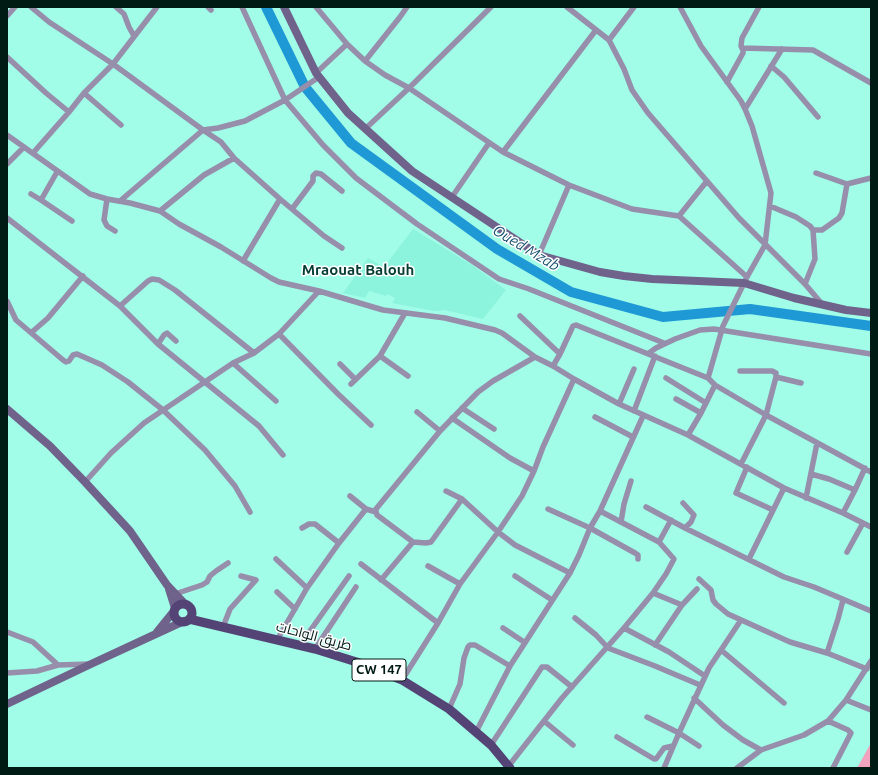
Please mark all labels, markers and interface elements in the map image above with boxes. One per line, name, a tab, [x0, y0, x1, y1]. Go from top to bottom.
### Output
water label: Oued Mzab	[489, 221, 563, 275]
district label: Mraouat Balouh	[302, 261, 414, 279]
street label: طريق الواحات	[274, 618, 354, 654]
road number: CW 147	[352, 659, 406, 681]

